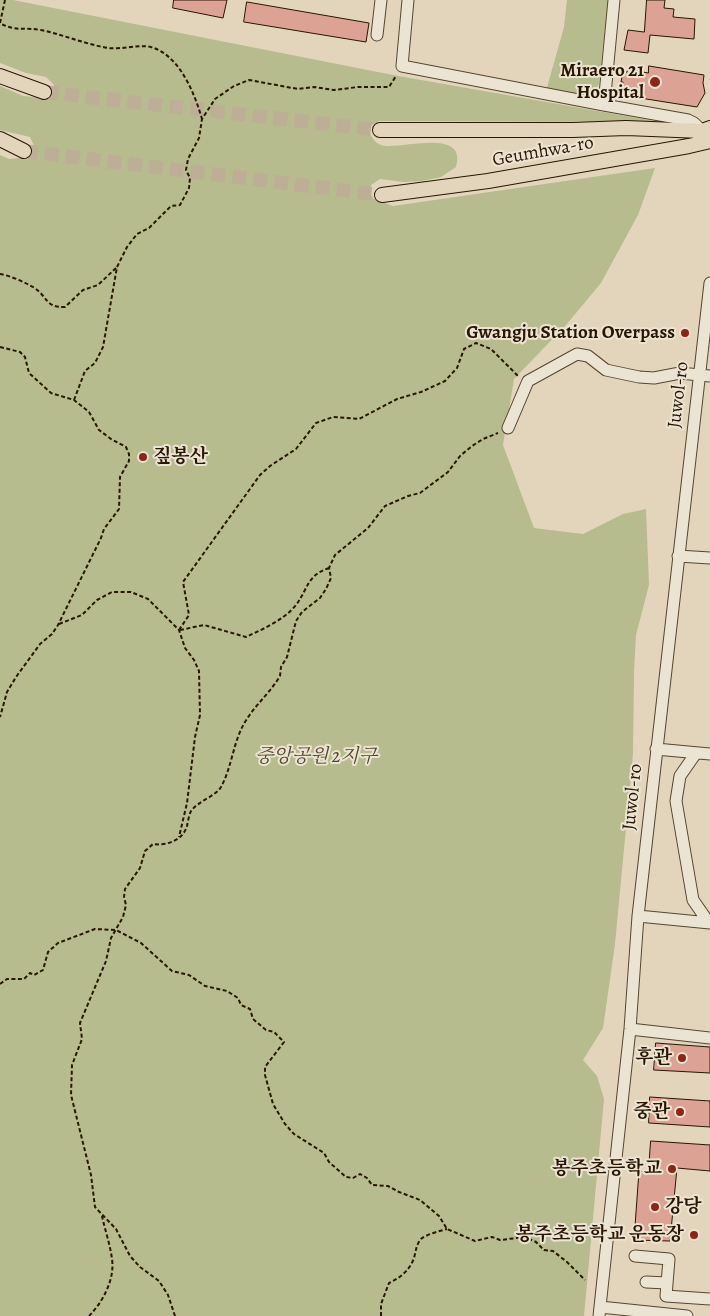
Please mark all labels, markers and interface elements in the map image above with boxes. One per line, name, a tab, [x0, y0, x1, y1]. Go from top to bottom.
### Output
place label: Miraero 21 Hospital	[560, 60, 644, 104]
marker: Miraero 21 Hospital	[648, 75, 662, 89]
street label: Geumhwa-ro	[491, 132, 595, 172]
place label: Gwangju Station Overpass	[466, 322, 675, 344]
marker: Gwangju Station Overpass	[679, 327, 691, 339]
street label: Juwol-ro	[664, 360, 694, 430]
place label: 짚봉산	[153, 446, 208, 468]
marker: 짚봉산	[137, 451, 149, 463]
park label: 중앙공원 2지구	[255, 746, 377, 768]
street label: Juwol-ro	[618, 763, 648, 831]
place label: 후관	[635, 1047, 672, 1069]
marker: 후관	[676, 1052, 688, 1064]
place label: 중관	[633, 1101, 670, 1123]
marker: 중관	[674, 1106, 686, 1118]
place label: 봉주초등학교	[552, 1158, 662, 1180]
marker: 봉주초등학교	[666, 1163, 678, 1175]
place label: 강당	[665, 1196, 702, 1218]
marker: 강당	[649, 1201, 661, 1213]
place label: 봉주초등학교 운동장	[516, 1224, 684, 1246]
marker: 봉주초등학교 운동장	[688, 1229, 700, 1241]

